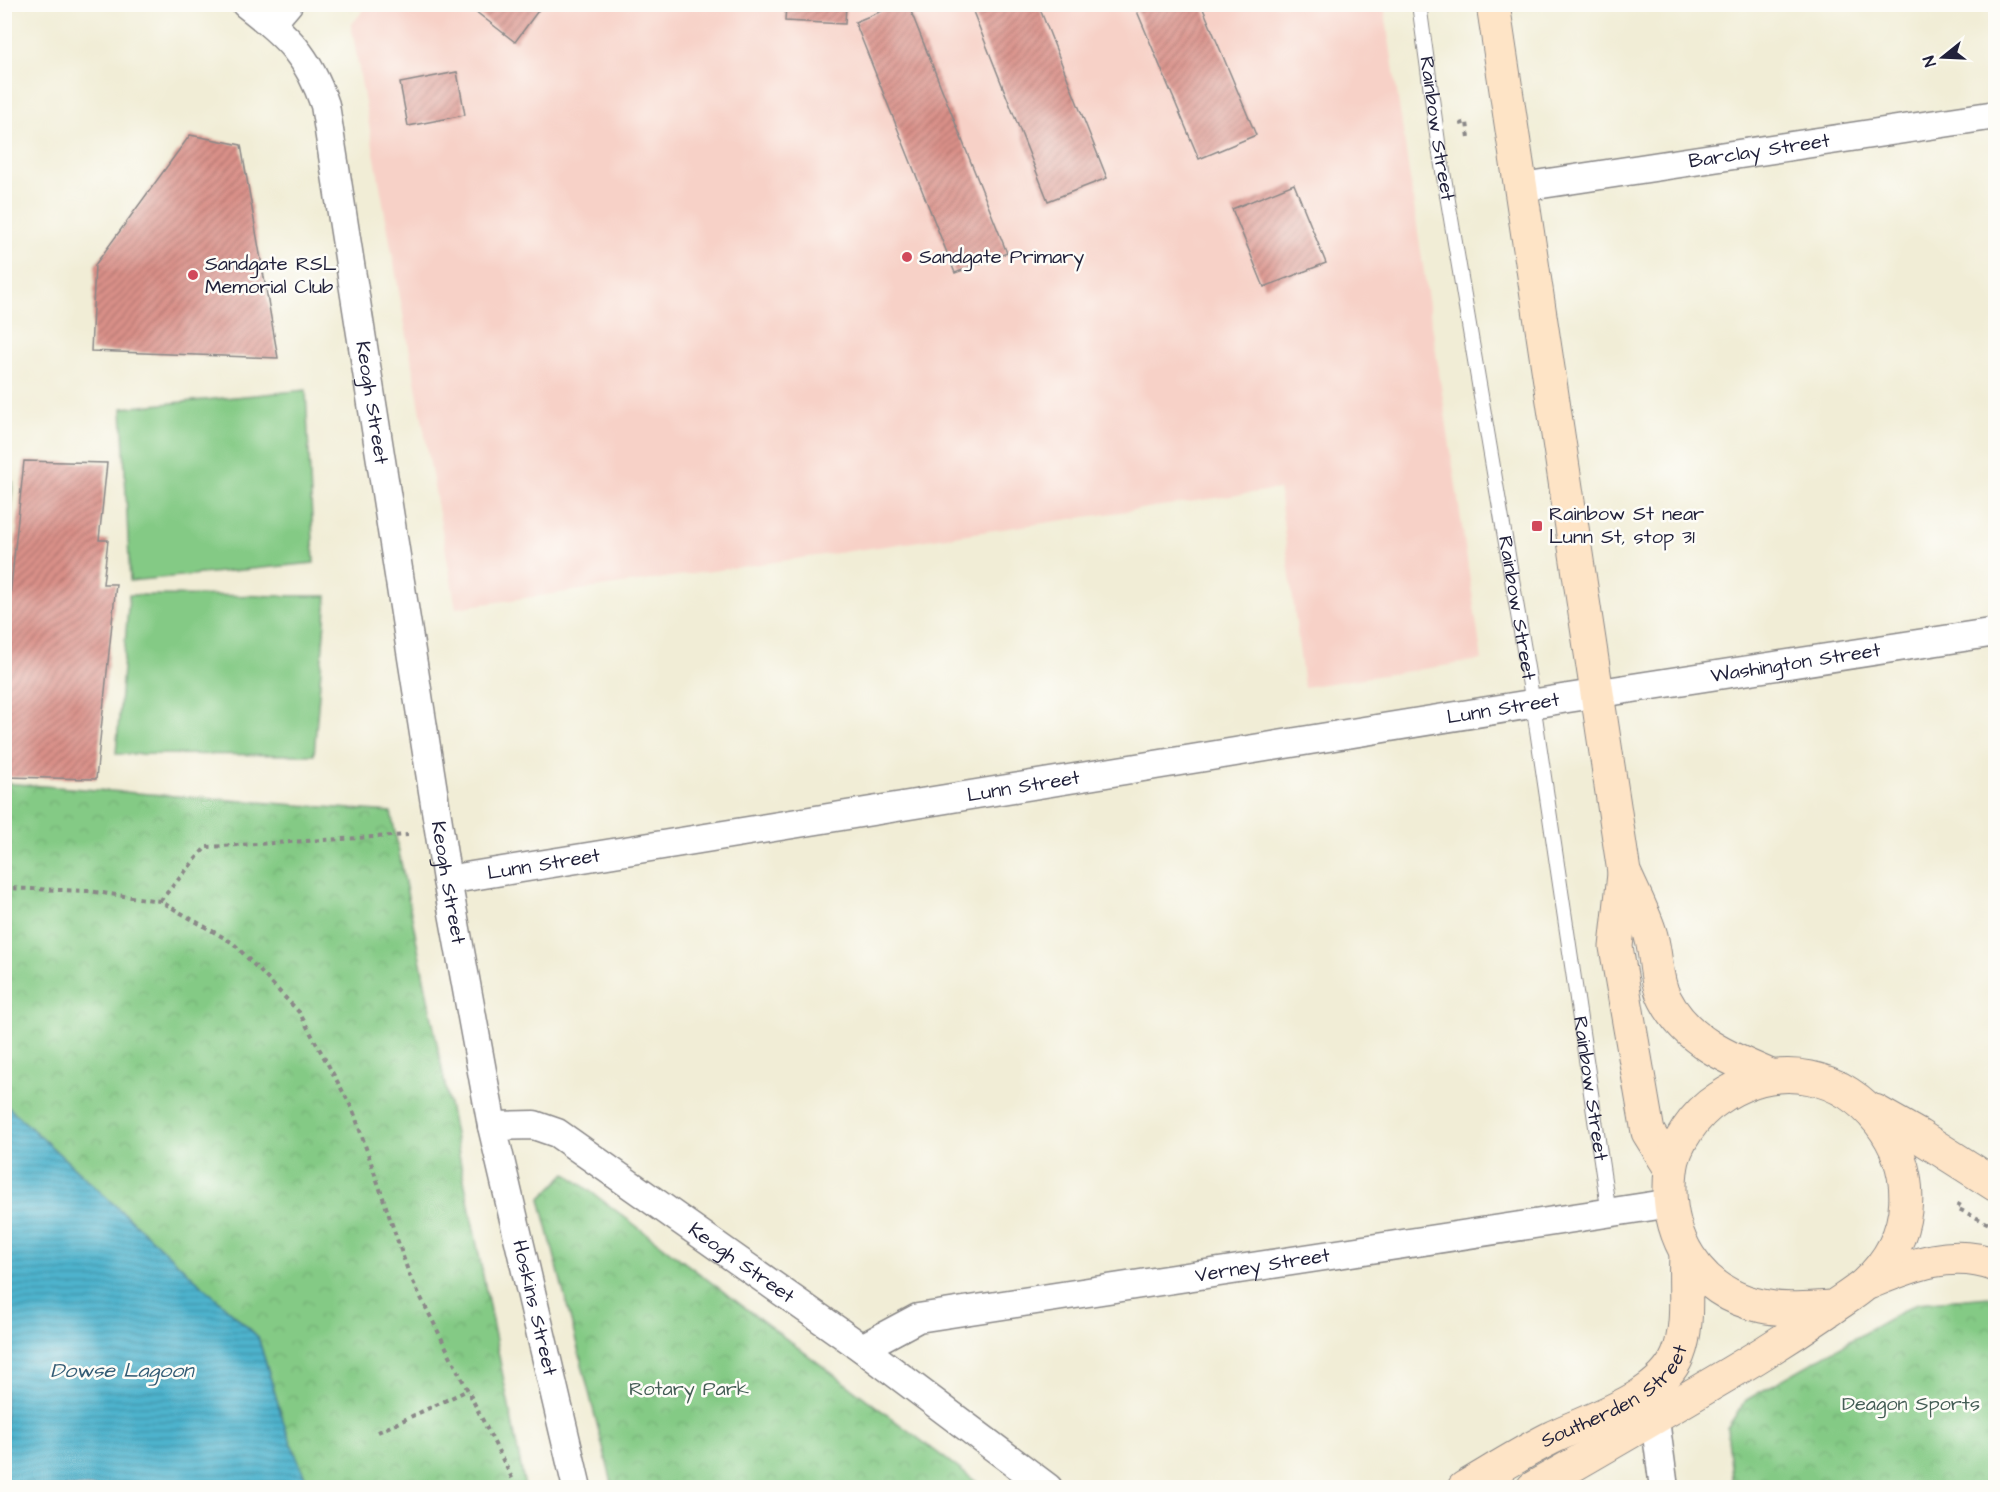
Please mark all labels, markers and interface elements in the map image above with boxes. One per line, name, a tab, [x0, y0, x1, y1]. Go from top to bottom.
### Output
north arrow	[1913, 27, 1973, 87]
text: N	[1918, 53, 1942, 69]
street label: Rainbow Street	[1412, 55, 1462, 203]
street label: Barclay Street	[1687, 126, 1832, 175]
place label: Sandgate Primary	[919, 243, 1084, 272]
place label: Sandgate RSL Memorial Club	[205, 250, 337, 301]
marker: Sandgate Primary	[900, 250, 914, 264]
marker: Sandgate RSL Memorial Club	[186, 268, 200, 282]
street label: Keogh Street	[348, 339, 395, 466]
place label: Rainbow St near Lunn St, stop 31	[1549, 500, 1704, 551]
marker: Rainbow St near Lunn St, stop 31	[1530, 519, 1544, 533]
street label: Rainbow Street	[1491, 534, 1543, 682]
street label: Washington Street	[1709, 636, 1882, 690]
street label: Lunn Street	[1445, 686, 1562, 731]
street label: Lunn Street	[965, 763, 1082, 809]
street label: Keogh Street	[424, 819, 472, 946]
street label: Lunn Street	[485, 841, 602, 887]
street label: Rainbow Street	[1566, 1014, 1615, 1163]
street label: Keogh Street	[683, 1216, 800, 1310]
street label: Hoskins Street	[505, 1237, 564, 1378]
street label: Verney Street	[1193, 1241, 1332, 1290]
street label: Southerden Street	[1536, 1341, 1695, 1455]
water label: Dowse Lagoon	[51, 1356, 195, 1386]
park label: Rotary Park	[629, 1375, 749, 1404]
park label: Deagon Sports	[1842, 1390, 1980, 1419]

